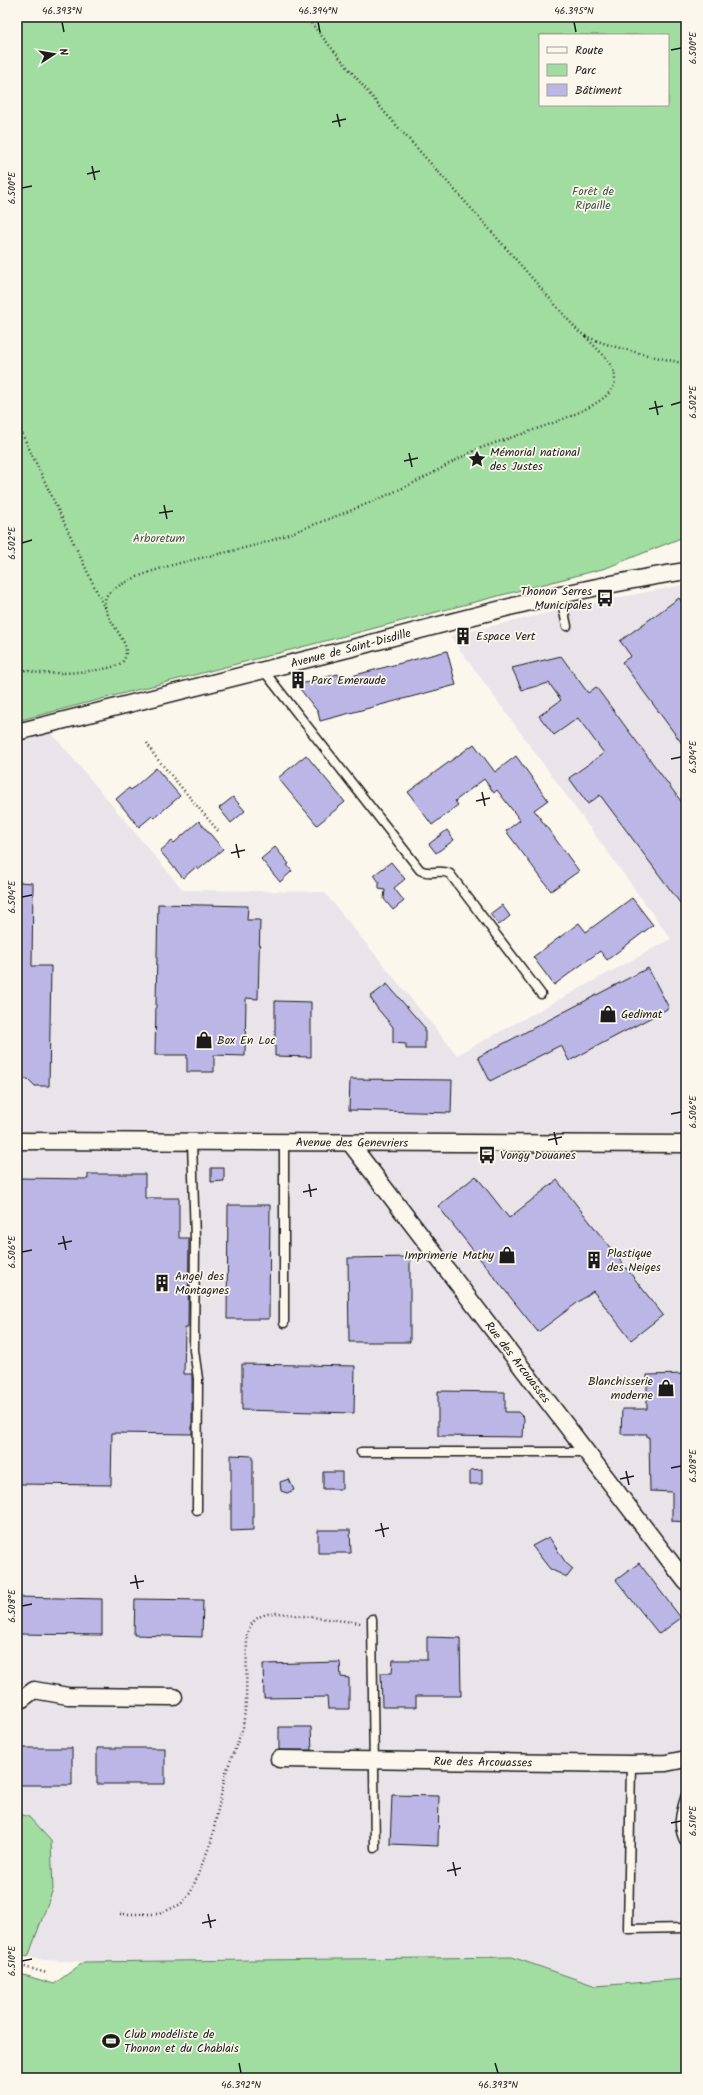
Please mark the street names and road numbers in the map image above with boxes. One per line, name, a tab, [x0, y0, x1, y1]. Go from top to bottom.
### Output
street label: Avenue de Saint-Disdille	[288, 624, 414, 673]
street label: Avenue des Genevriers	[296, 1133, 408, 1153]
street label: Rue des Arcouasses	[480, 1318, 555, 1407]
street label: Rue des Arcouasses	[434, 1752, 532, 1773]

